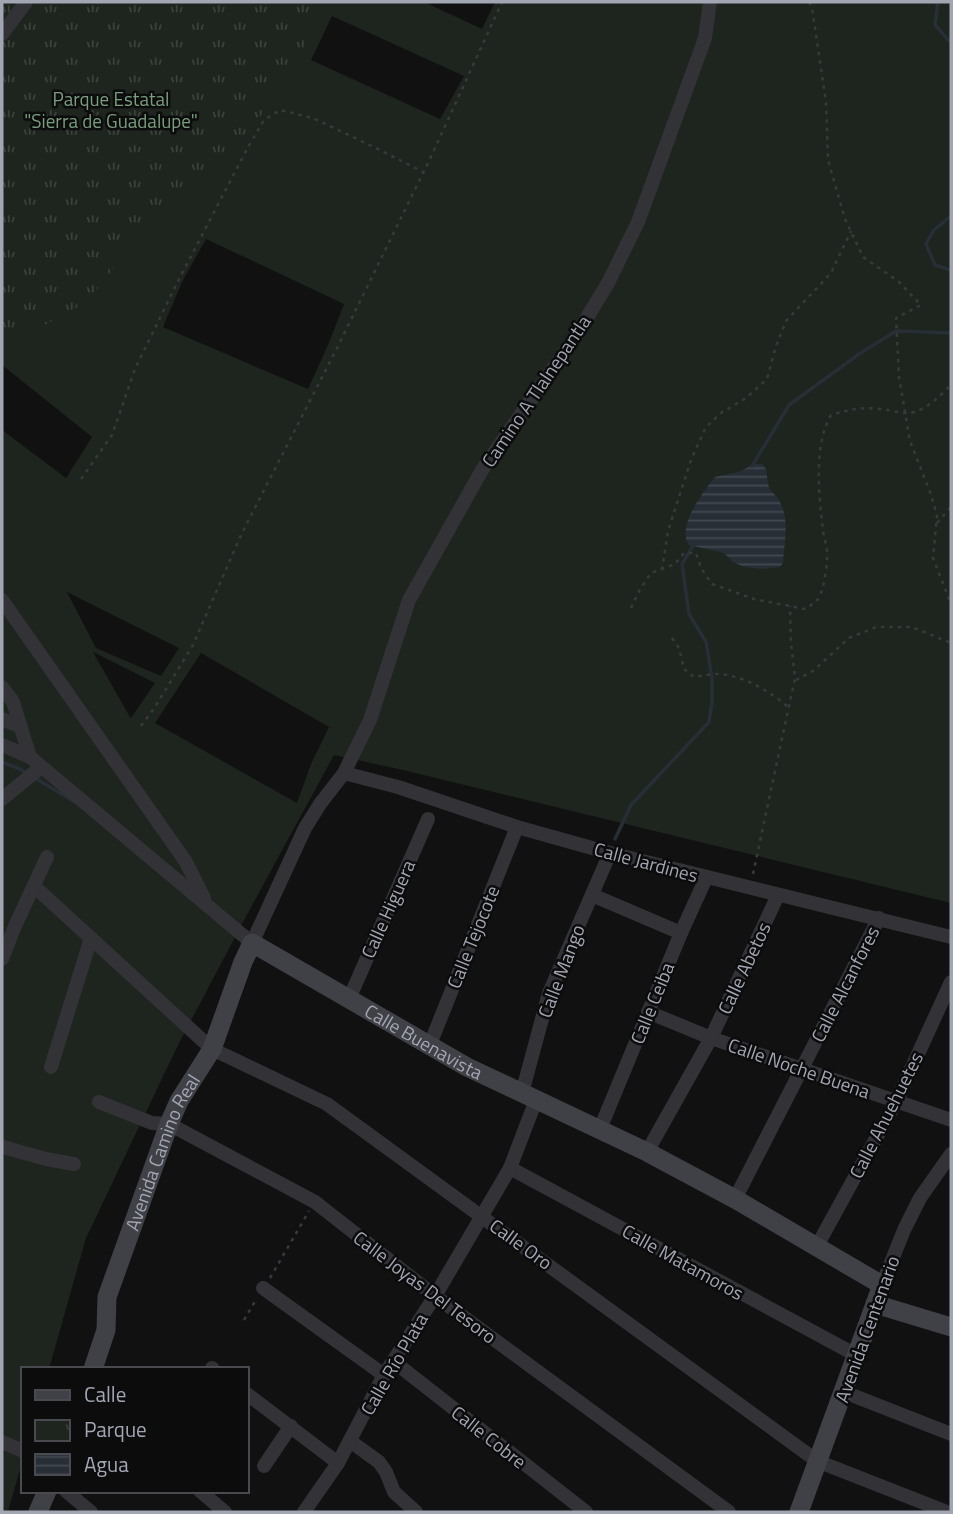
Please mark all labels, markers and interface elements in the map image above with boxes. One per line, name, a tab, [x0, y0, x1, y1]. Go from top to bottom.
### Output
park label: Parque Estatal "Sierra de Guadalupe"	[24, 84, 198, 135]
street label: Camino A Tlalnepantla	[474, 308, 598, 473]
street label: Calle Jardines	[591, 834, 702, 889]
street label: Calle Higuera	[353, 855, 422, 963]
street label: Calle Tejocote	[439, 881, 506, 993]
street label: Calle Abetos	[710, 917, 778, 1019]
street label: Calle Mango	[529, 920, 592, 1022]
street label: Calle Alcanfores	[803, 920, 886, 1047]
street label: Calle Ceiba	[622, 957, 681, 1048]
street label: Calle Buenavista	[359, 996, 488, 1087]
street label: Calle Noche Buena	[724, 1030, 875, 1106]
street label: Calle Ahuehuetes	[841, 1046, 930, 1183]
street label: Avenida Camino Real	[117, 1068, 207, 1235]
street label: Calle Oro	[484, 1211, 559, 1276]
street label: Calle Matamoros	[617, 1216, 750, 1307]
street label: Calle Joyas Del Tesoro	[348, 1223, 503, 1350]
street label: Avenida Centenario	[827, 1251, 907, 1406]
street label: Calle Río Plata	[353, 1307, 435, 1420]
legend	[21, 1367, 248, 1493]
text: Calle	[84, 1378, 126, 1410]
street label: Calle Cobre	[445, 1398, 533, 1475]
text: Parque	[84, 1413, 147, 1445]
text: Agua	[84, 1448, 129, 1480]

